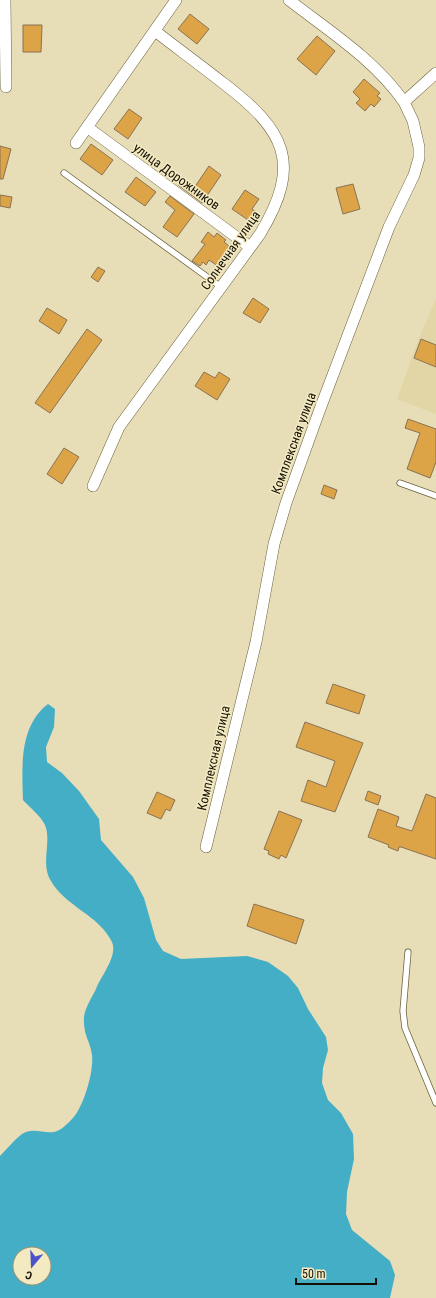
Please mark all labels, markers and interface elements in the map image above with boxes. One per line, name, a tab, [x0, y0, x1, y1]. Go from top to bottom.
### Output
street label: улица Дорожников	[130, 140, 223, 213]
street label: Солнечная улица	[198, 208, 263, 293]
street label: Комплексная улица	[268, 390, 319, 496]
street label: Комплексная улица	[194, 704, 233, 812]
north arrow	[12, 1246, 52, 1286]
scale bar	[296, 1260, 376, 1286]
text: 50 m	[302, 1267, 326, 1281]
text: С	[24, 1268, 34, 1282]

